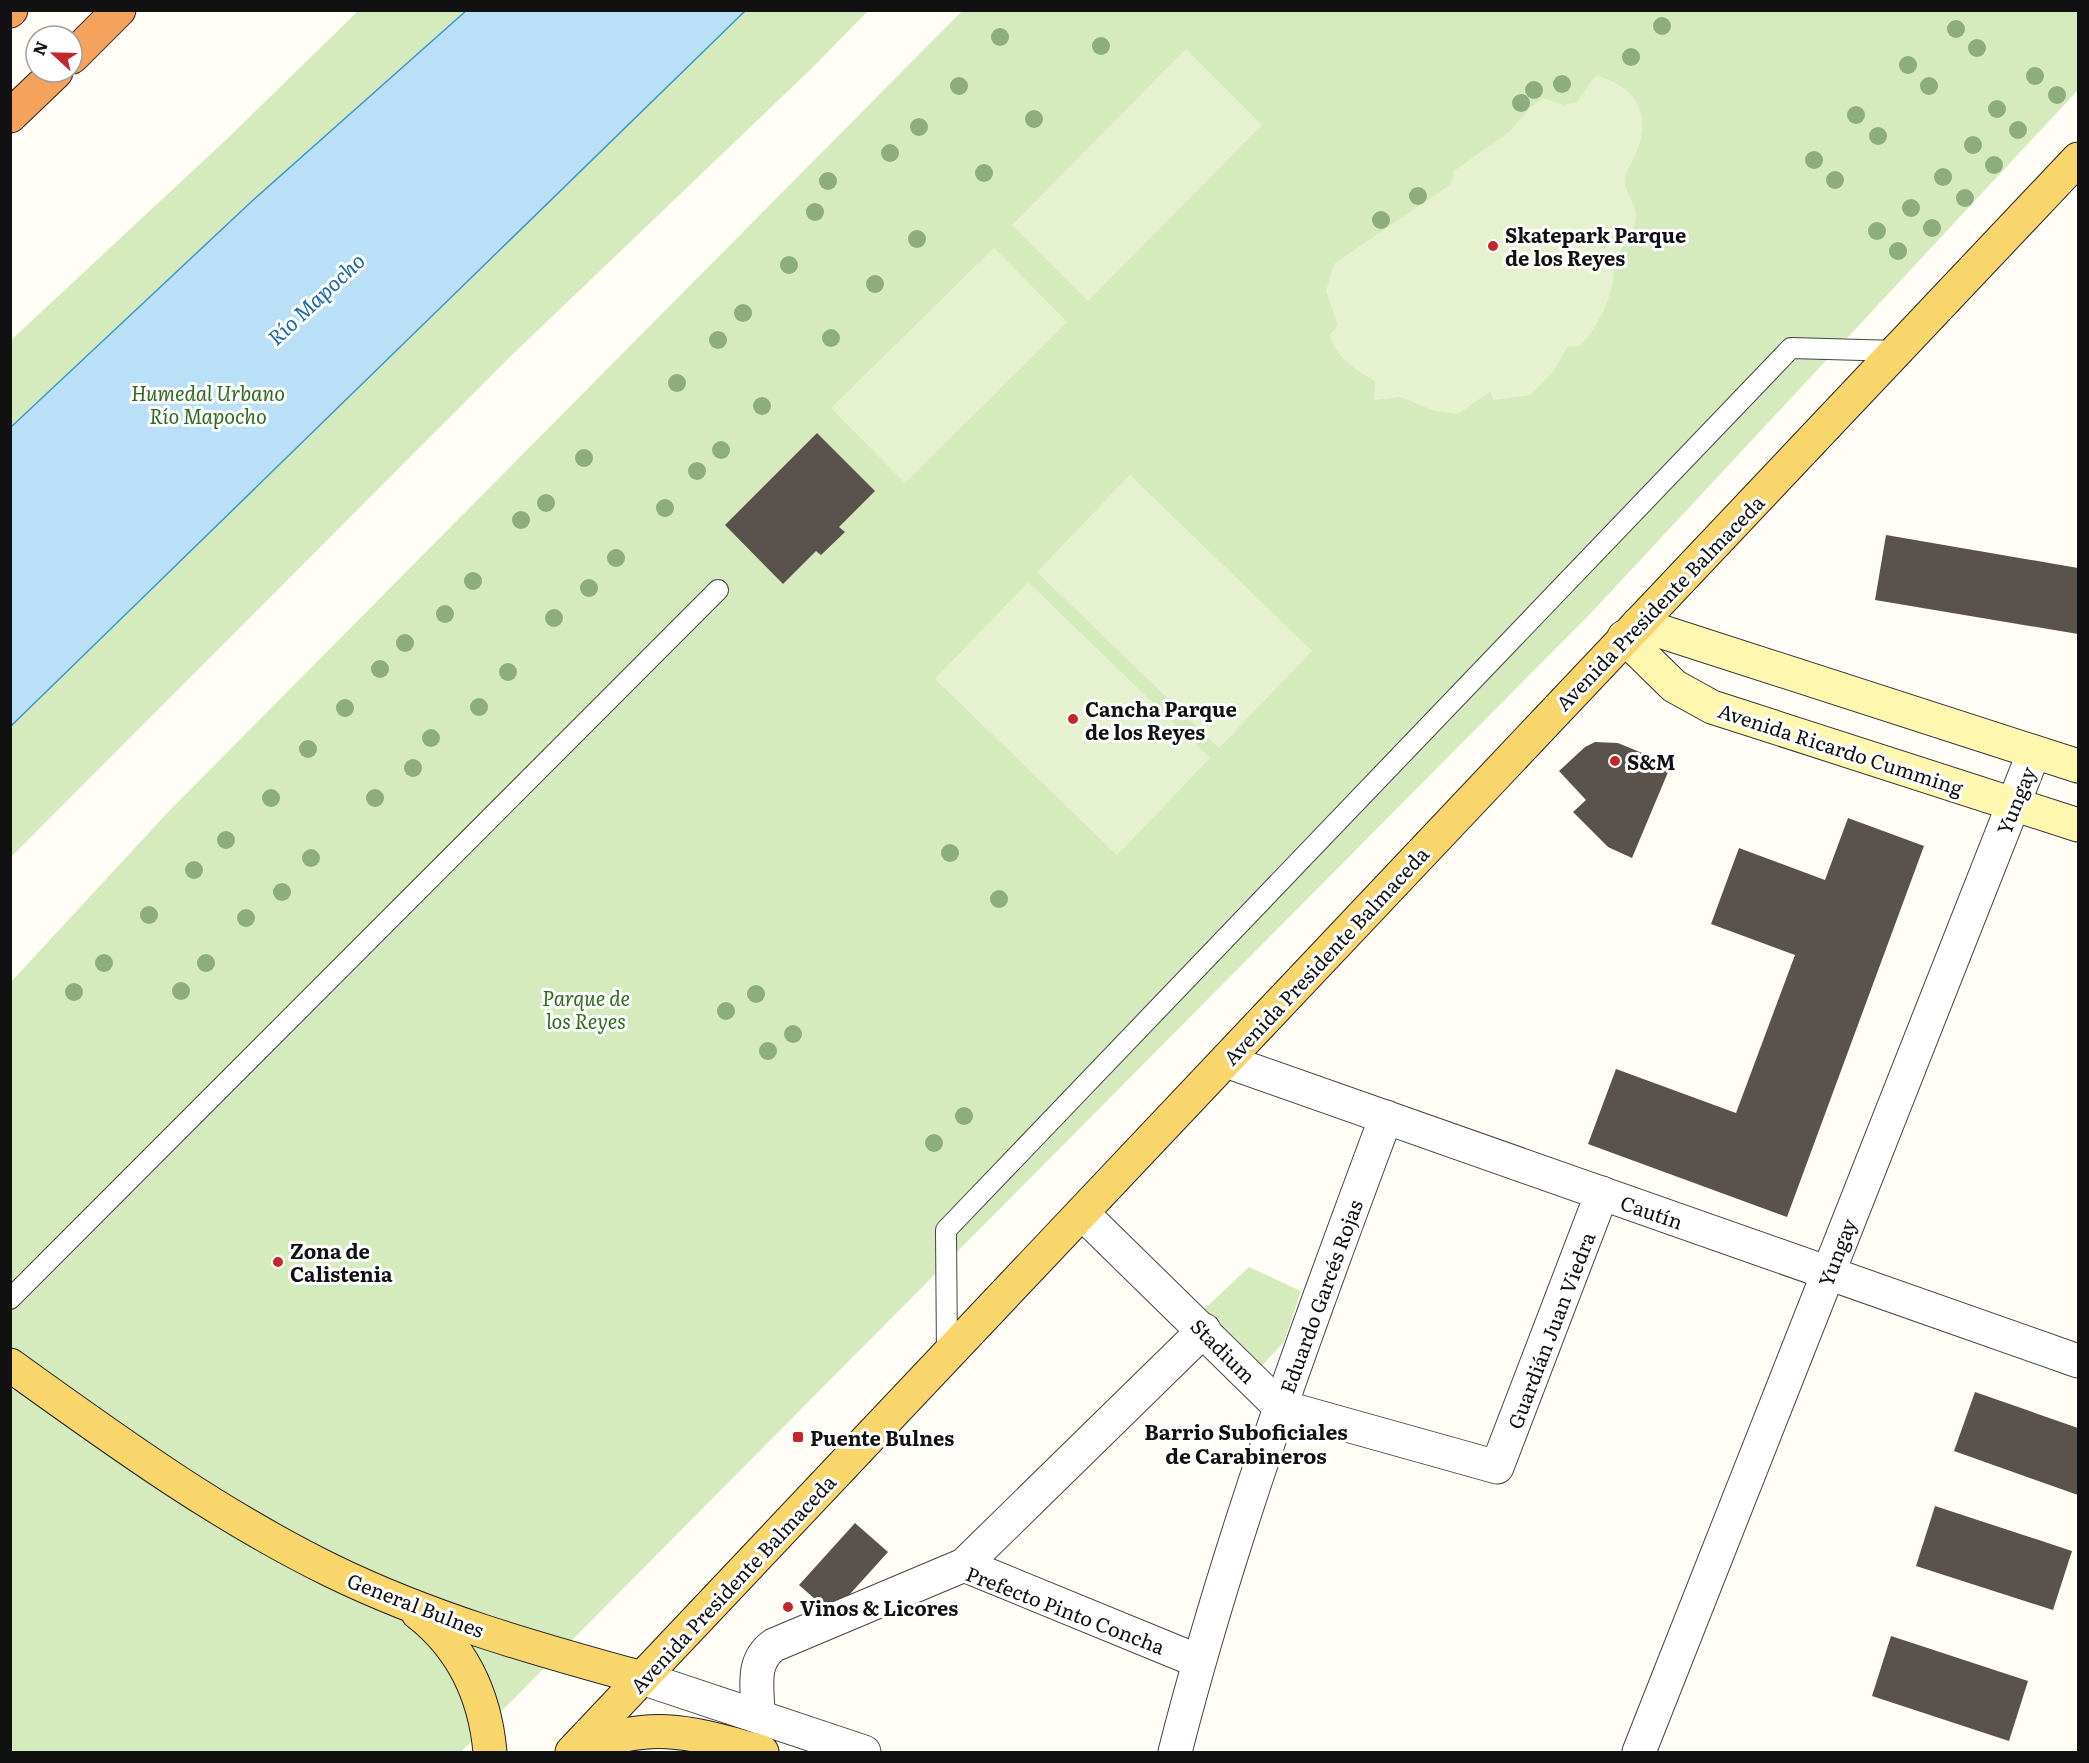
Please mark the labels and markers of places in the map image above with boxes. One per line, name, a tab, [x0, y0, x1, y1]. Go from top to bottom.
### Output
place label: Skatepark Parque de los Reyes	[1505, 219, 1686, 272]
marker: Skatepark Parque de los Reyes	[1486, 239, 1500, 253]
place label: Cancha Parque de los Reyes	[1085, 693, 1237, 746]
marker: Cancha Parque de los Reyes	[1066, 712, 1080, 726]
place label: S&M	[1627, 746, 1676, 776]
marker: S&M	[1608, 754, 1622, 768]
place label: Zona de Calistenia	[290, 1235, 393, 1288]
marker: Zona de Calistenia	[271, 1255, 285, 1269]
place label: Puente Bulnes	[810, 1422, 954, 1452]
marker: Puente Bulnes	[791, 1430, 805, 1444]
place label: Vinos & Licores	[800, 1592, 958, 1622]
marker: Vinos & Licores	[781, 1600, 795, 1614]

